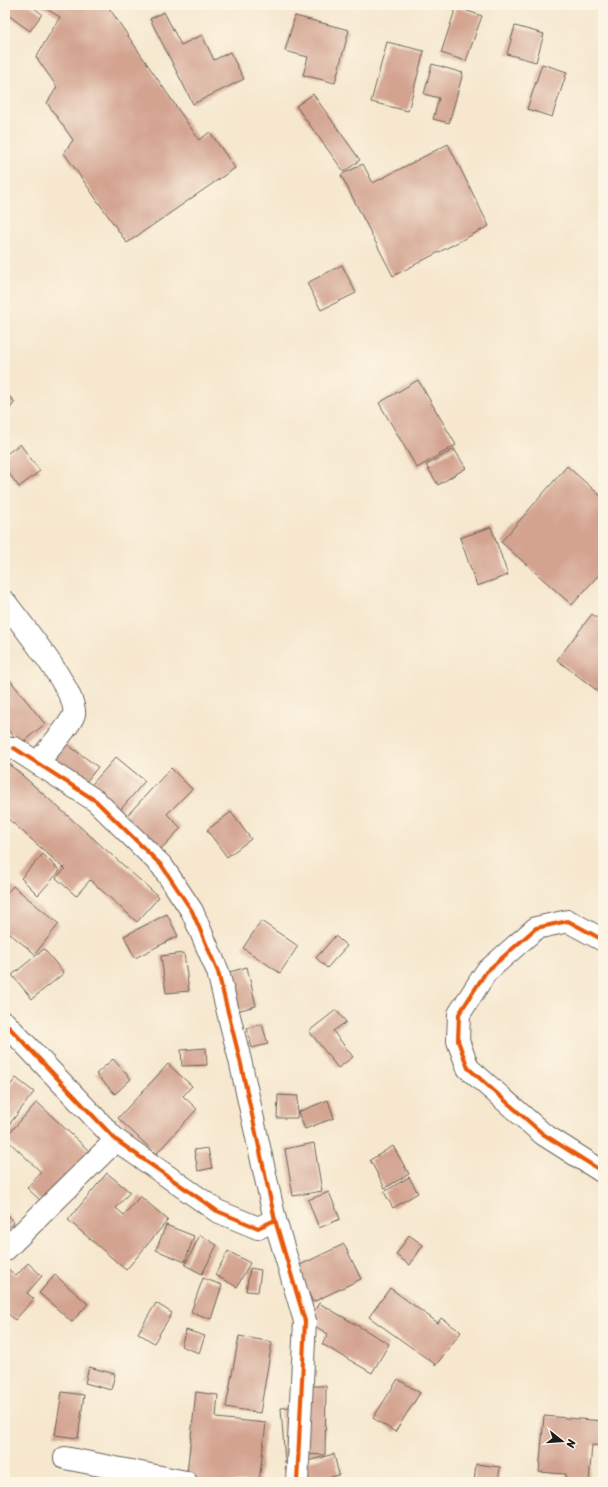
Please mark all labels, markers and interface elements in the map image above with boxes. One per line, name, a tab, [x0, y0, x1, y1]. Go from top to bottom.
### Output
north arrow	[542, 1421, 582, 1461]
text: N	[561, 1436, 582, 1451]

